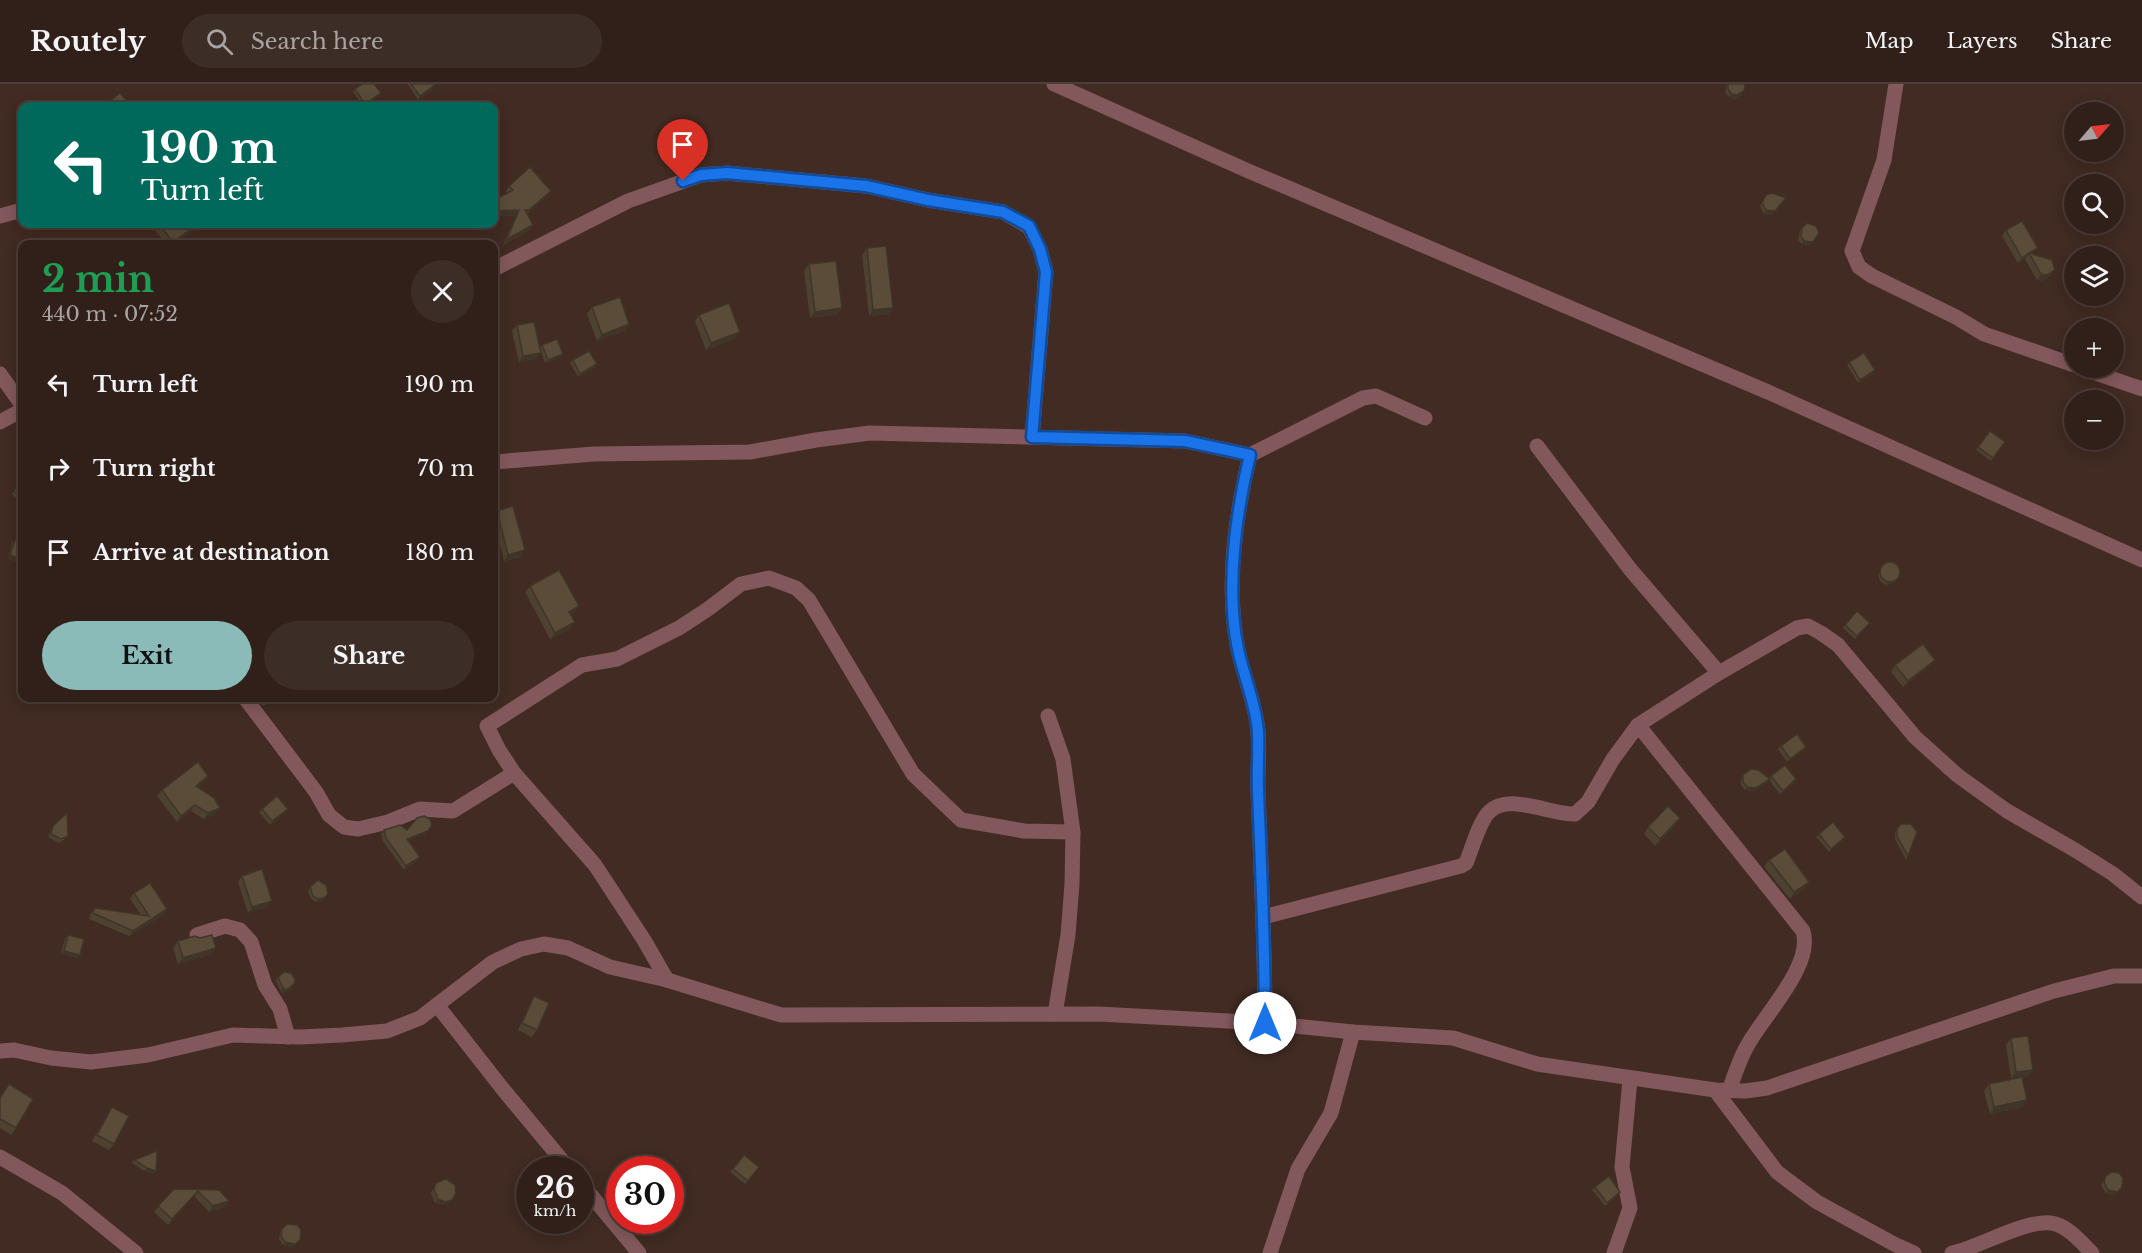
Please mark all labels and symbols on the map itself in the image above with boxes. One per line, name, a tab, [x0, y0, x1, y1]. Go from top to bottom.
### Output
north arrow	[2064, 102, 2124, 162]
pin	[657, 119, 708, 181]
position arrow	[1233, 991, 1297, 1055]
speed limit sign: 30	[606, 1156, 684, 1234]

